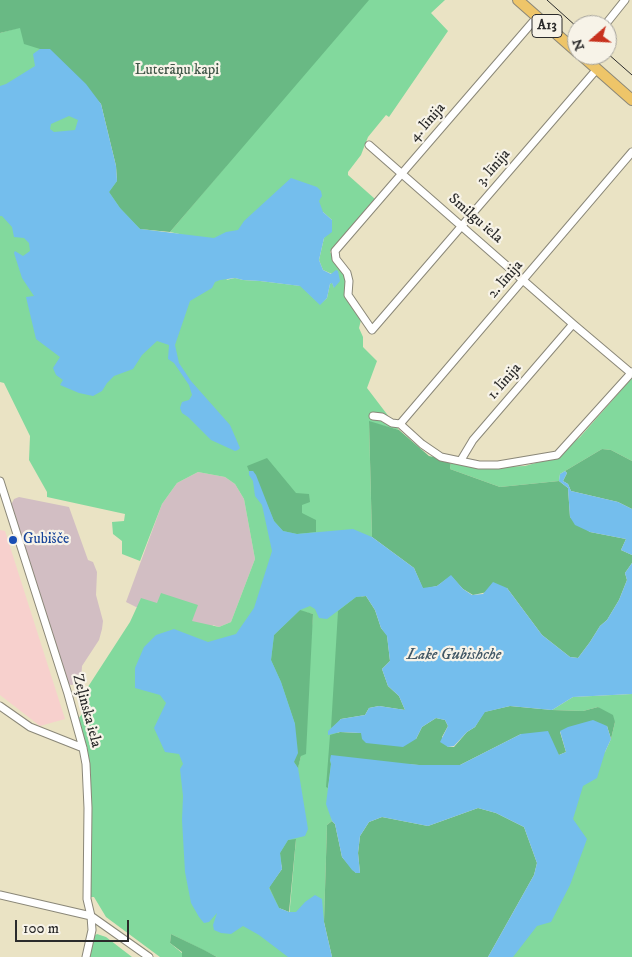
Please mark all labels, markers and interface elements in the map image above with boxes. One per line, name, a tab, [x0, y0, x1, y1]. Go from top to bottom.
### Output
road number: A13	[532, 15, 562, 38]
north arrow	[567, 15, 617, 65]
text: N	[568, 36, 589, 53]
park label: Luterāņu kapi	[135, 62, 219, 80]
street label: 4. līnija	[406, 100, 450, 146]
street label: 3. līnija	[473, 146, 515, 190]
street label: Smilgu iela	[444, 190, 506, 248]
street label: 2. līnija	[485, 257, 527, 303]
street label: 1. līnija	[484, 360, 526, 404]
place label: Gubišče	[23, 531, 69, 549]
marker: Gubišče	[7, 534, 19, 546]
water label: Lake Gubishche	[407, 646, 501, 666]
street label: Zeļinska iela	[68, 672, 104, 750]
scale bar	[18, 910, 131, 942]
text: 100 m	[23, 919, 59, 938]

